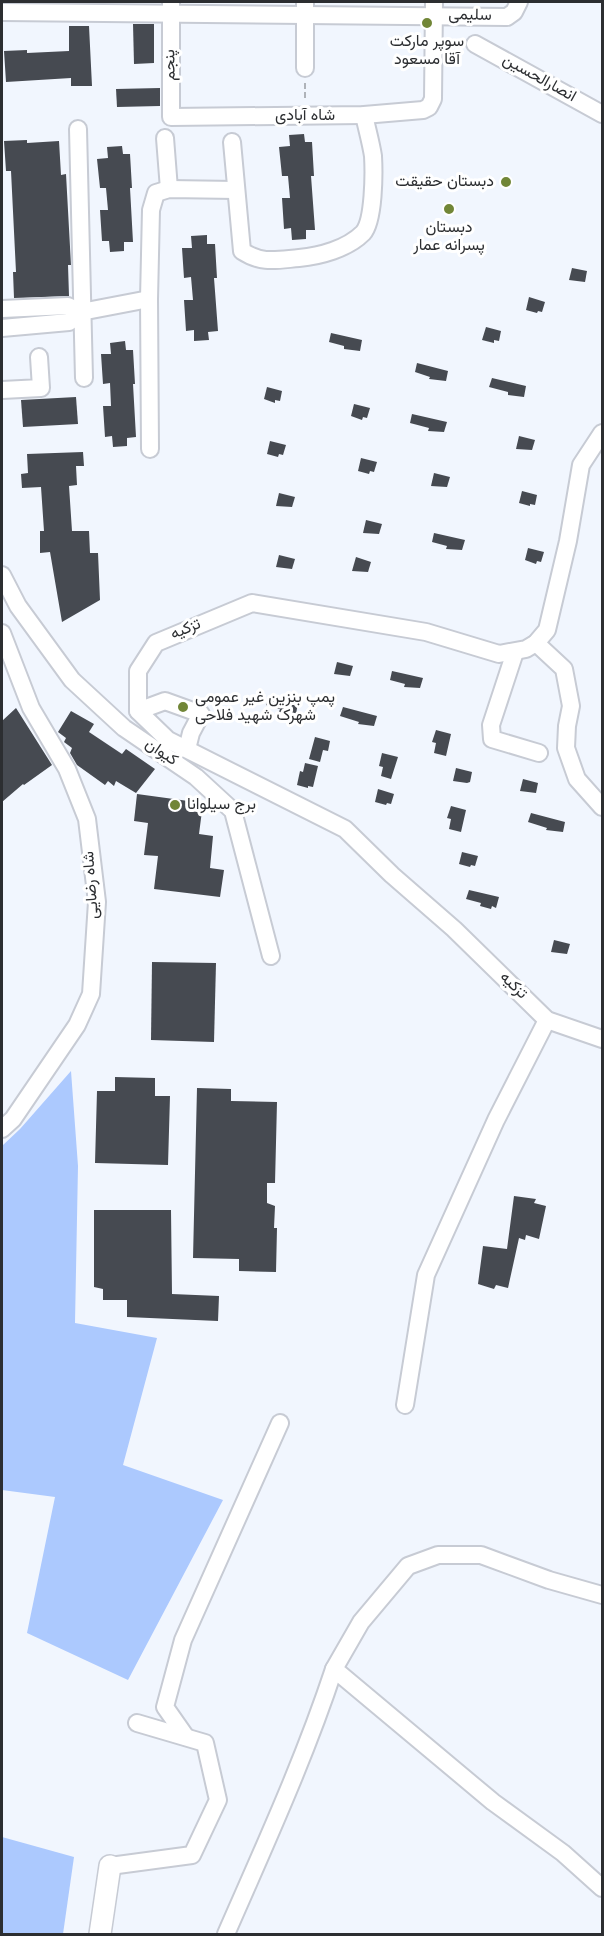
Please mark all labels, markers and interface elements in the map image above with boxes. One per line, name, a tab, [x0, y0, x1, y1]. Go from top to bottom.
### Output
street label: سلیمی	[448, 3, 492, 29]
marker: سوپر مارکت آقا مسعود	[420, 16, 434, 30]
place label: سوپر مارکت آقا مسعود	[390, 30, 464, 73]
street label: انصارالحسین	[497, 48, 581, 110]
street label: پنجم	[158, 49, 184, 81]
street label: شاه آبادی	[275, 104, 335, 129]
place label: دبستان حقیقت	[395, 170, 494, 195]
marker: دبستان حقیقت	[499, 175, 513, 189]
marker: دبستان پسرانه عمار	[442, 202, 456, 216]
place label: دبستان پسرانه عمار	[412, 216, 485, 259]
street label: تزکیه	[167, 612, 205, 648]
place label: پمپ بنزین غیر عمومی شهرک شهید فلاحی	[195, 686, 335, 729]
marker: پمپ بنزین غیر عمومی شهرک شهید فلاحی	[176, 700, 190, 714]
street label: کیوان	[139, 733, 183, 773]
place label: برج سیلوانا	[187, 793, 256, 818]
marker: برج سیلوانا	[168, 798, 182, 812]
street label: شاه رضایی	[77, 850, 107, 920]
street label: تزکیه	[493, 966, 533, 1006]

